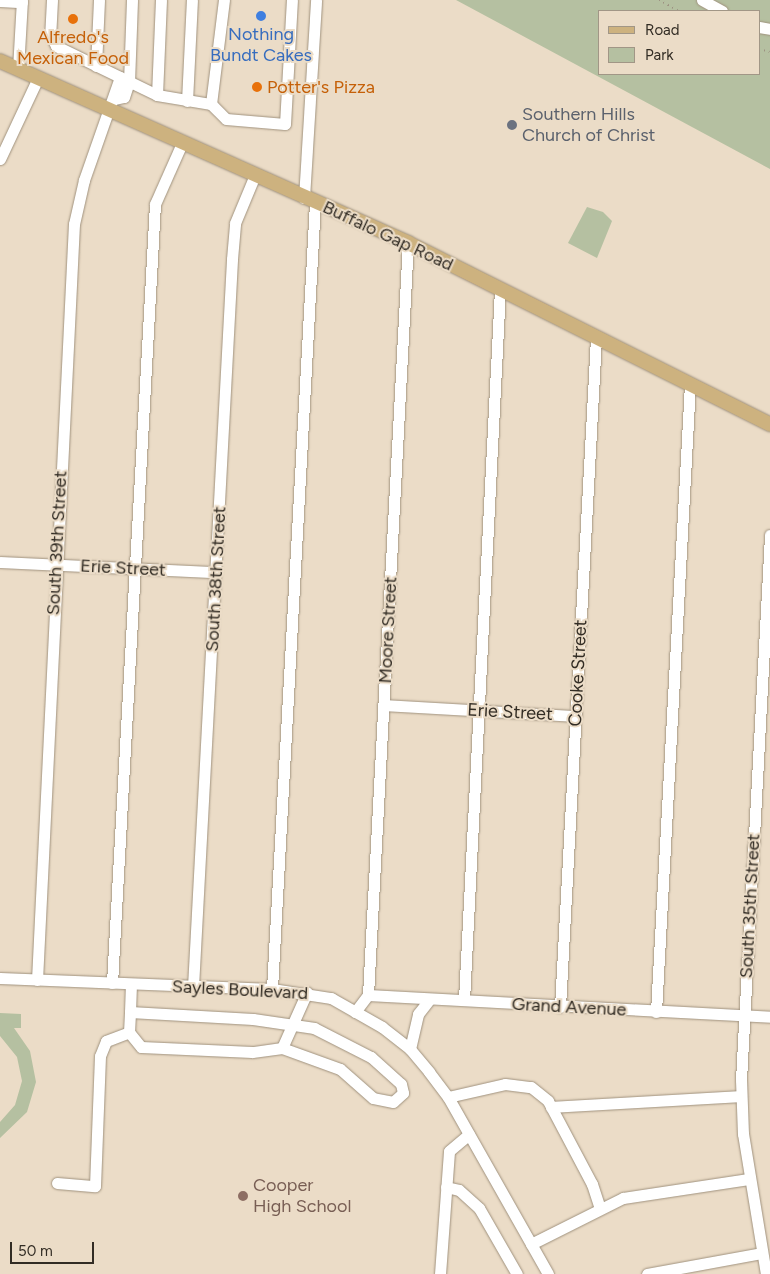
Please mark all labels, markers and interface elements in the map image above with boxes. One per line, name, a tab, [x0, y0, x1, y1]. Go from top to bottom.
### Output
marker: Nothing Bundt Cakes	[255, 10, 267, 22]
legend	[598, 10, 760, 75]
marker: Alfredo's Mexican Food	[67, 13, 79, 25]
text: Road	[645, 21, 680, 39]
place label: Nothing Bundt Cakes	[210, 24, 312, 66]
place label: Alfredo's Mexican Food	[17, 27, 129, 70]
text: Park	[645, 46, 674, 64]
place label: Potter's Pizza	[267, 76, 375, 98]
marker: Potter's Pizza	[251, 81, 263, 93]
place label: Southern Hills Church of Christ	[522, 104, 655, 146]
marker: Southern Hills Church of Christ	[506, 119, 518, 131]
street label: Buffalo Gap Road	[319, 196, 457, 276]
street label: South 39th Street	[42, 470, 72, 616]
street label: South 38th Street	[201, 506, 231, 652]
street label: Erie Street	[80, 555, 166, 581]
street label: Moore Street	[374, 576, 402, 684]
street label: Cooke Street	[564, 619, 592, 727]
street label: Erie Street	[467, 699, 553, 725]
street label: South 35th Street	[735, 833, 765, 979]
street label: Sayles Boulevard	[171, 976, 309, 1004]
street label: Grand Avenue	[511, 993, 627, 1021]
place label: Cooper High School	[253, 1175, 351, 1218]
marker: Cooper High School	[237, 1190, 249, 1202]
scale bar	[12, 1232, 96, 1264]
text: 50 m	[18, 1242, 53, 1260]

